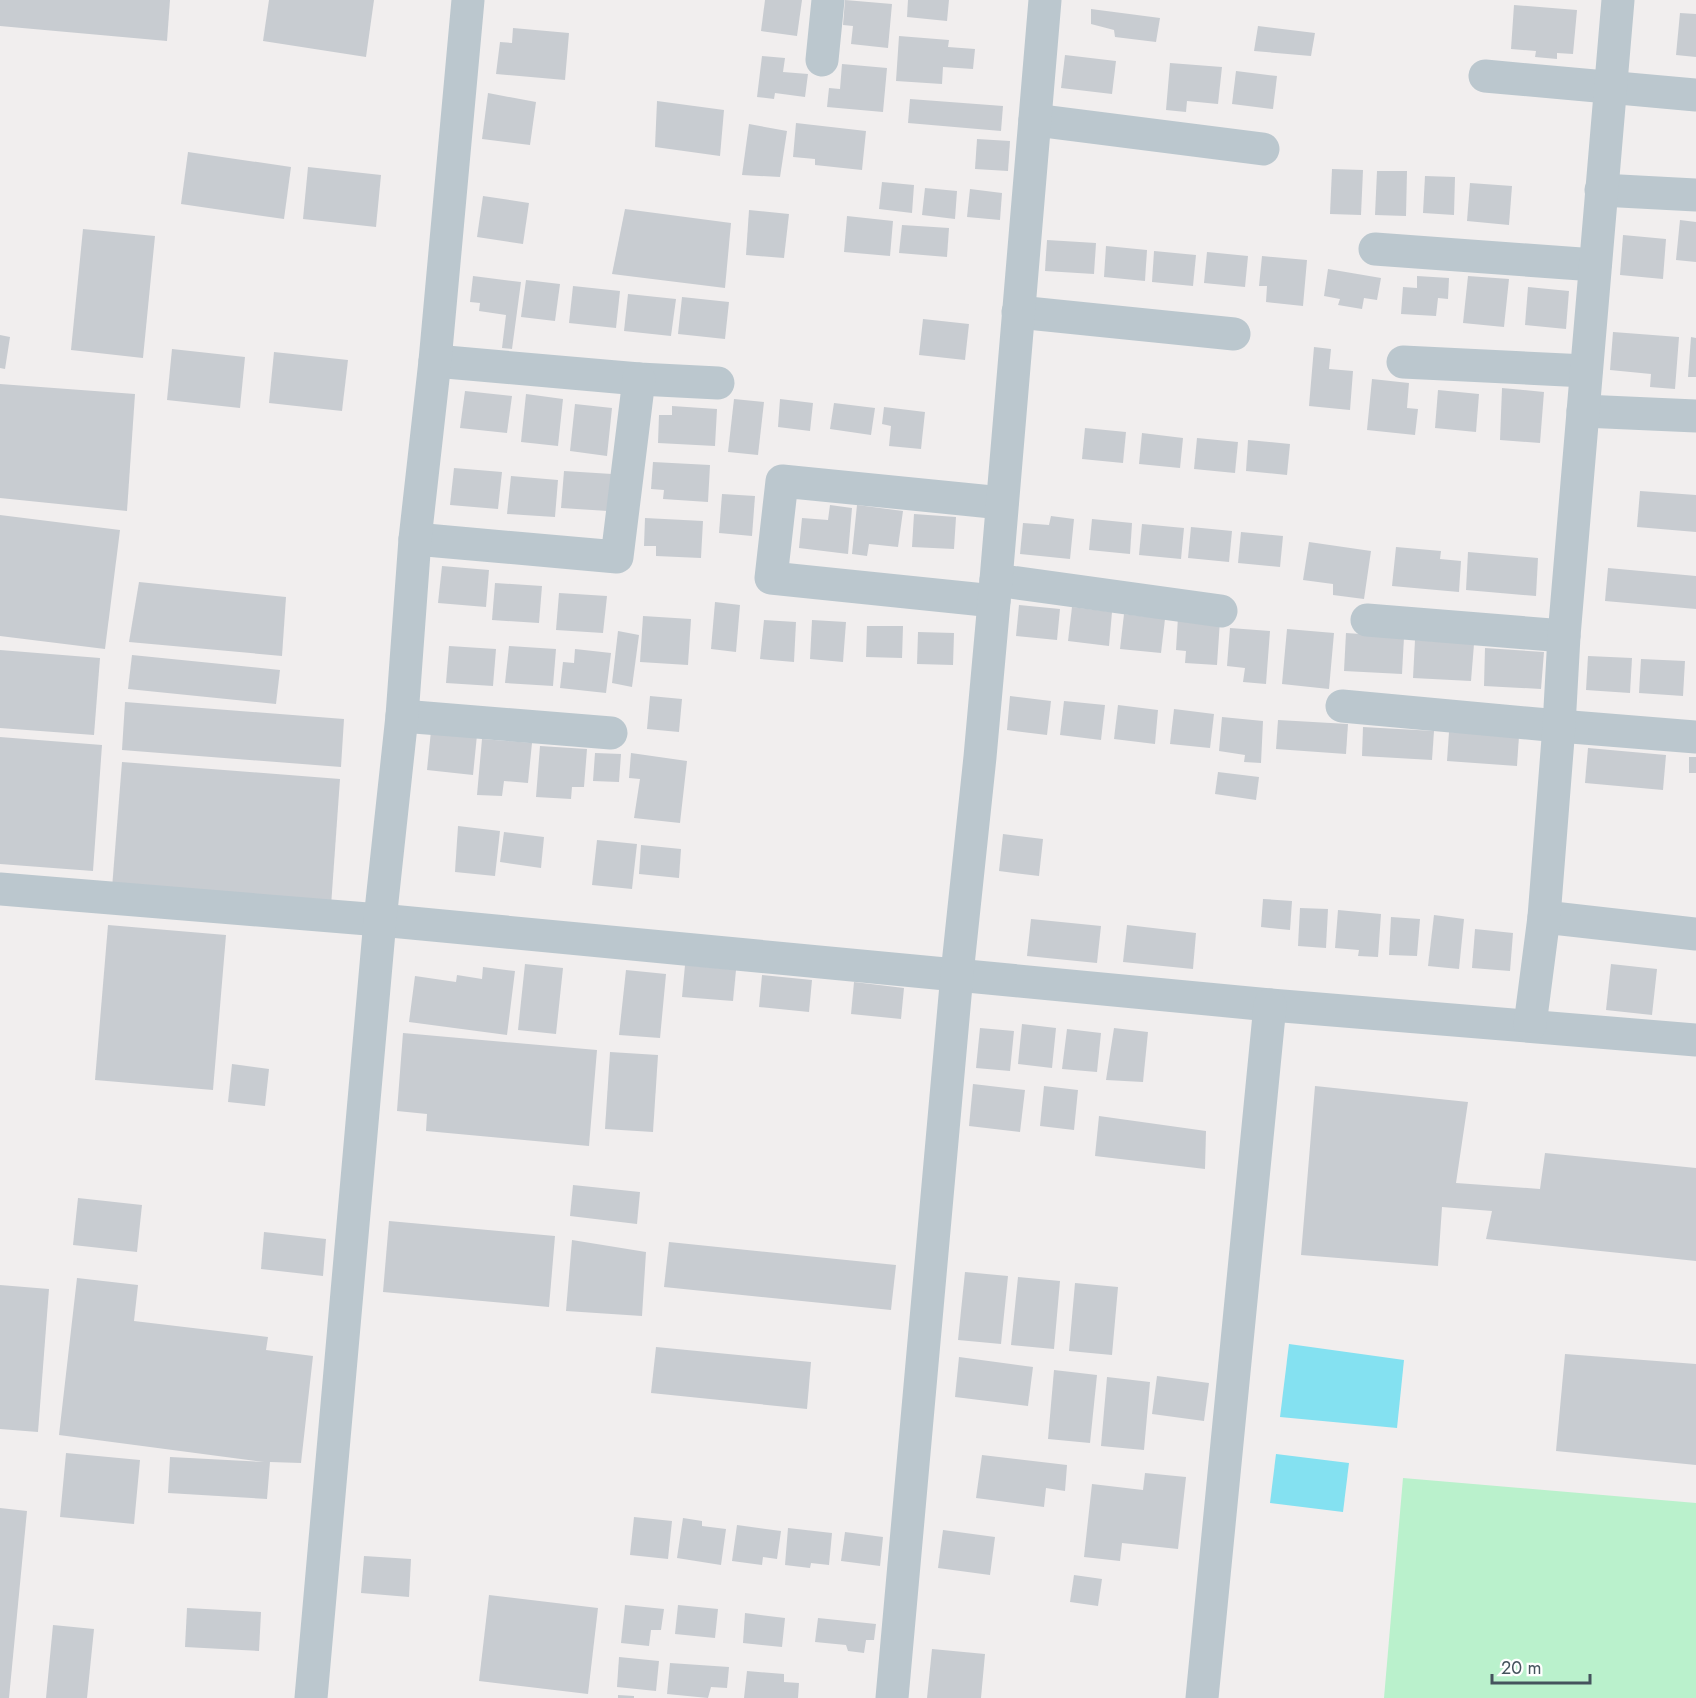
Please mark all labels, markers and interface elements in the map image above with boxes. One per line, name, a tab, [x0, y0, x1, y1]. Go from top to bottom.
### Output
scale bar	[1492, 1647, 1590, 1685]
text: 20 m	[1501, 1655, 1541, 1681]

